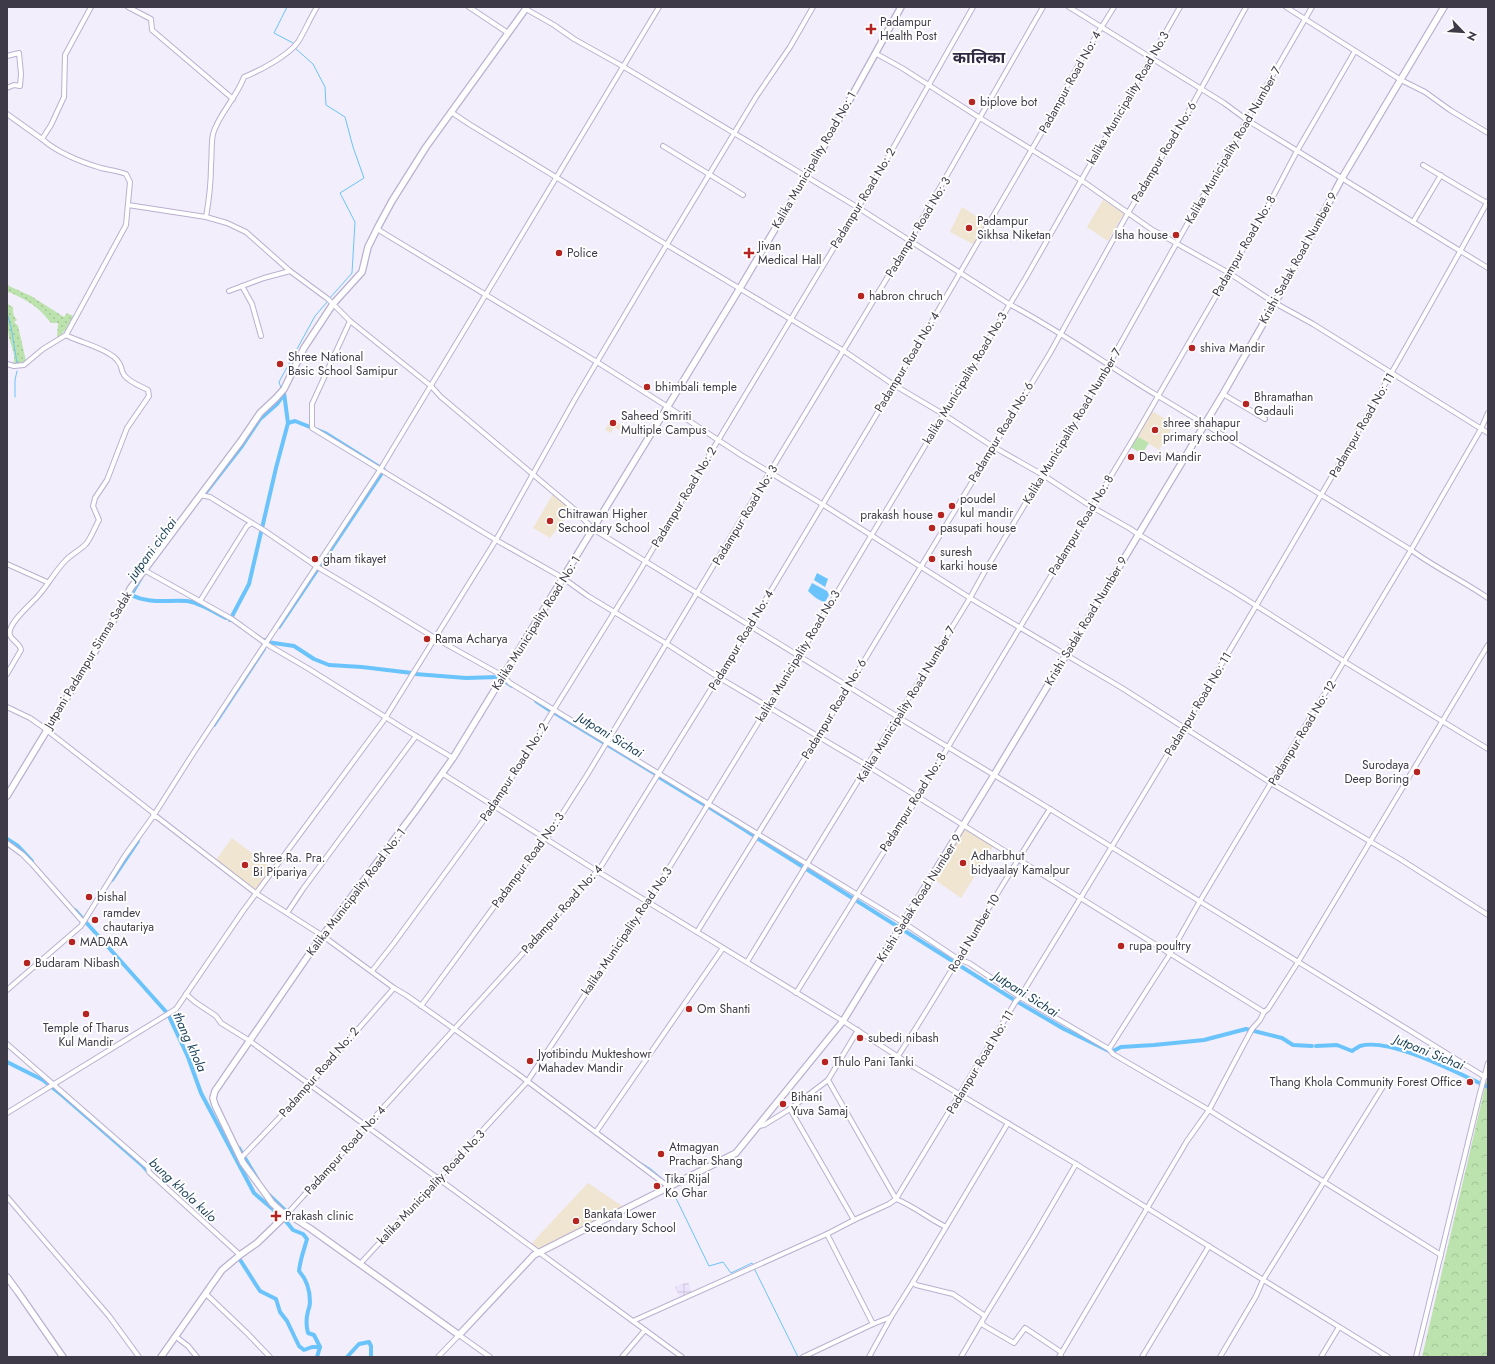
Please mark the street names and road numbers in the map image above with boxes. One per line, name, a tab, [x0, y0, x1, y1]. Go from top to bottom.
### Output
street label: Padampur Road No: 4	[1034, 28, 1106, 136]
street label: kalika Municipality Road No.3	[1082, 28, 1174, 168]
street label: Kalika Municipality Road Number 7	[1180, 62, 1286, 227]
street label: Kalika Municipality Road No: 1	[767, 88, 861, 232]
street label: Padampur Road No: 6	[1127, 98, 1201, 206]
street label: Padampur Road No: 2	[826, 144, 900, 252]
street label: Padampur Road No: 3	[881, 173, 955, 280]
street label: Krishi Sadak Road Number 9	[1254, 189, 1342, 327]
street label: Padampur Road No: 8	[1208, 192, 1280, 300]
street label: Padampur Road No: 4	[870, 308, 944, 416]
street label: kalika Municipality Road No.3	[918, 308, 1012, 447]
street label: Kalika Municipality Road Number 7	[1018, 344, 1126, 507]
street label: Padampur Road No: 11	[1325, 369, 1399, 481]
street label: Padampur Road No: 6	[964, 378, 1038, 486]
street label: Padampur Road No: 2	[647, 443, 721, 551]
street label: Padampur Road No: 3	[708, 461, 782, 568]
street label: Padampur Road No: 8	[1044, 472, 1118, 578]
street label: Kalika Municipality Road No: 1	[487, 552, 585, 694]
street label: Krishi Sadak Road Number 9	[1040, 553, 1132, 689]
street label: Padampur Road No: 4	[704, 586, 778, 694]
street label: kalika Municipality Road No.3	[751, 586, 845, 725]
street label: Jutpani Padampur Simna Sadak	[39, 587, 137, 734]
street label: Kalika Municipality Road Number 7	[852, 622, 960, 785]
street label: Padampur Road No: 11	[1160, 649, 1236, 759]
street label: Padampur Road No: 6	[797, 655, 871, 763]
street label: Padampur Road No: 12	[1263, 677, 1341, 789]
street label: Padampur Road No: 2	[475, 719, 553, 825]
street label: Padampur Road No: 8	[875, 749, 951, 855]
street label: Padampur Road No: 3	[487, 808, 569, 911]
street label: Kalika Municipality Road No: 1	[302, 824, 410, 960]
street label: Krishi Sadak Road Number 9	[872, 830, 966, 965]
street label: Padampur Road No: 4	[517, 860, 607, 958]
street label: kalika Municipality Road No.3	[577, 863, 677, 999]
street label: Road Number 10	[944, 891, 1004, 975]
street label: Padampur Road No: 11	[942, 1007, 1018, 1117]
street label: Padampur Road No: 2	[275, 1023, 363, 1121]
street label: Padampur Road No: 4	[300, 1101, 390, 1199]
street label: kalika Municipality Road No.3	[373, 1125, 489, 1248]

